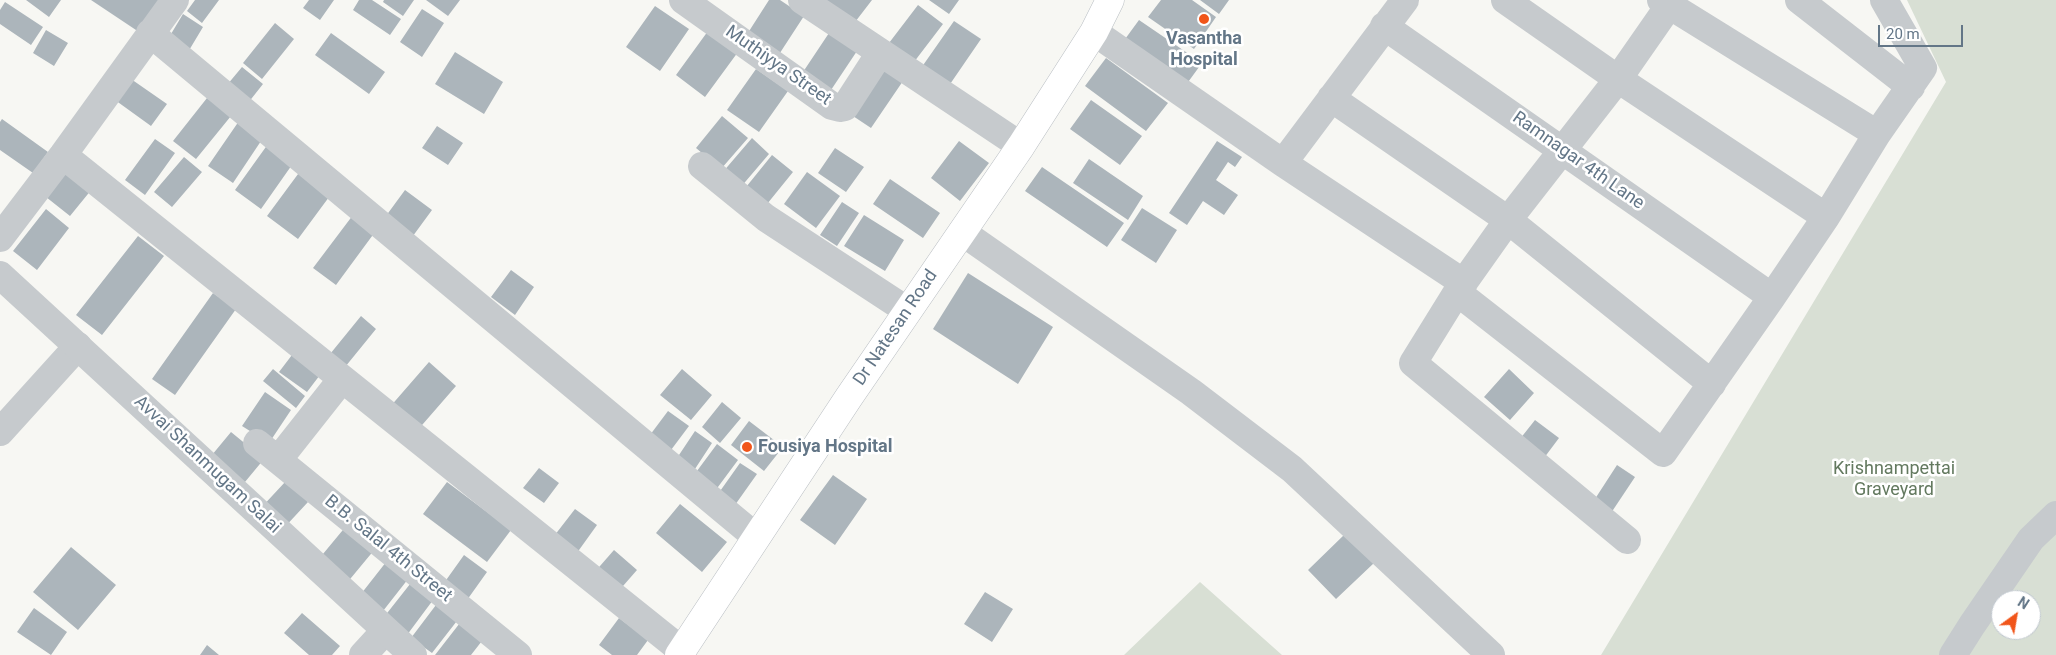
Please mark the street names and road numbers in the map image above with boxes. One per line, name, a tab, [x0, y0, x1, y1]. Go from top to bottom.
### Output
street label: Muthiyya Street	[721, 21, 835, 111]
street label: Ramnagar 4th Lane	[1508, 107, 1648, 215]
street label: Dr Natesan Road	[849, 266, 943, 390]
street label: Avvai Shanmugam Salai	[129, 391, 285, 539]
street label: B.B. Salal 4th Street	[320, 491, 456, 607]

